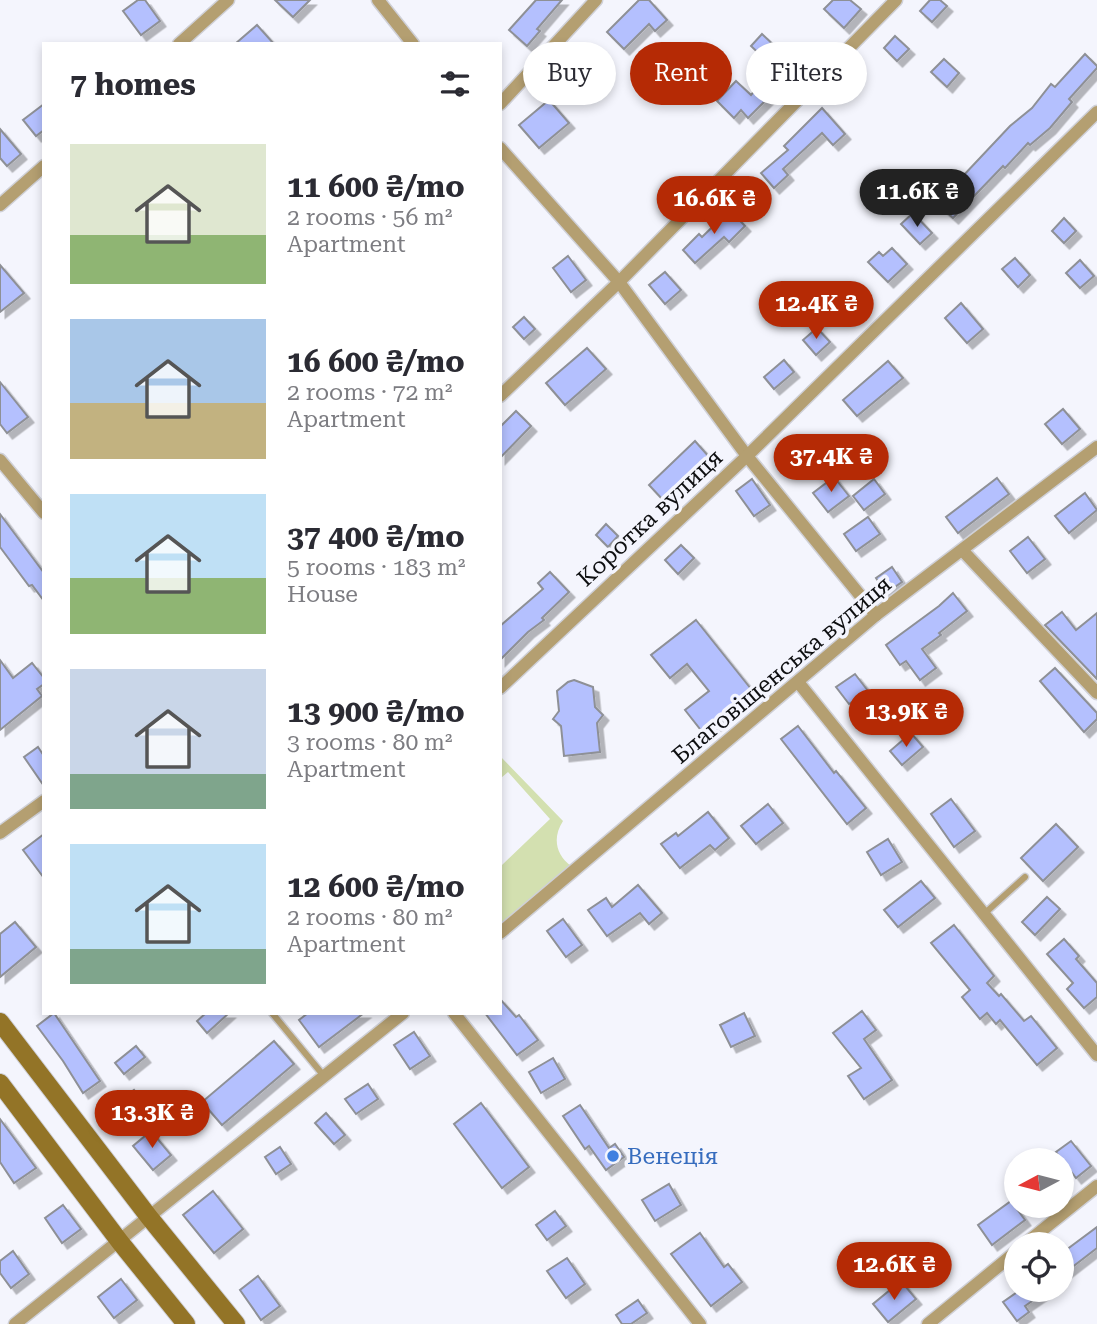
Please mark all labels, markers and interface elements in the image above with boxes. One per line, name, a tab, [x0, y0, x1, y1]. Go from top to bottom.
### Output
chip: Buy	[523, 42, 616, 105]
chip: Rent	[630, 42, 732, 105]
chip: Filters	[746, 42, 867, 105]
icon: filters	[436, 65, 474, 103]
text: 7 homes	[70, 67, 196, 102]
text: 11 600 ₴/mo	[287, 169, 465, 204]
pin: 11.6K ₴	[852, 170, 982, 229]
icon: home	[126, 172, 210, 256]
pin: 16.6K ₴	[649, 176, 779, 236]
text: 11.6K ₴	[876, 178, 958, 205]
text: 16.6K ₴	[673, 185, 755, 212]
text: 2 rooms · 56 m²	[287, 204, 453, 231]
text: Apartment	[287, 231, 406, 258]
pin: 12.4K ₴	[751, 282, 881, 341]
text: 12.4K ₴	[775, 290, 857, 317]
text: 16 600 ₴/mo	[287, 344, 465, 379]
icon: home	[126, 347, 210, 431]
text: 2 rooms · 72 m²	[287, 379, 453, 406]
text: Apartment	[287, 406, 406, 433]
pin: 37.4K ₴	[766, 434, 896, 494]
text: 37.4K ₴	[790, 443, 872, 470]
street label: Коротка вулиця	[572, 444, 728, 592]
text: 37 400 ₴/mo	[287, 519, 465, 554]
icon: home	[126, 522, 210, 606]
text: 5 rooms · 183 m²	[287, 554, 465, 581]
street label: Благовіщенська вулиця	[667, 570, 897, 770]
text: House	[287, 581, 358, 608]
pin: 13.9K ₴	[841, 690, 971, 749]
text: 13 900 ₴/mo	[287, 694, 465, 729]
icon: home	[126, 697, 210, 781]
text: 13.9K ₴	[865, 698, 947, 725]
text: 3 rooms · 80 m²	[287, 729, 453, 756]
text: Apartment	[287, 756, 406, 783]
text: 12 600 ₴/mo	[287, 869, 465, 904]
icon: home	[126, 872, 210, 956]
text: 2 rooms · 80 m²	[287, 904, 453, 931]
text: Apartment	[287, 931, 406, 958]
pin: 13.3K ₴	[87, 1090, 217, 1150]
text: 13.3K ₴	[111, 1099, 193, 1126]
place label: Венеція	[627, 1143, 718, 1170]
marker: Венеція	[605, 1148, 621, 1164]
north arrow	[1004, 1148, 1074, 1218]
map controls	[1004, 1148, 1074, 1302]
button: locate	[1004, 1232, 1074, 1302]
pin: 12.6K ₴	[829, 1242, 959, 1302]
text: 12.6K ₴	[853, 1251, 935, 1278]

